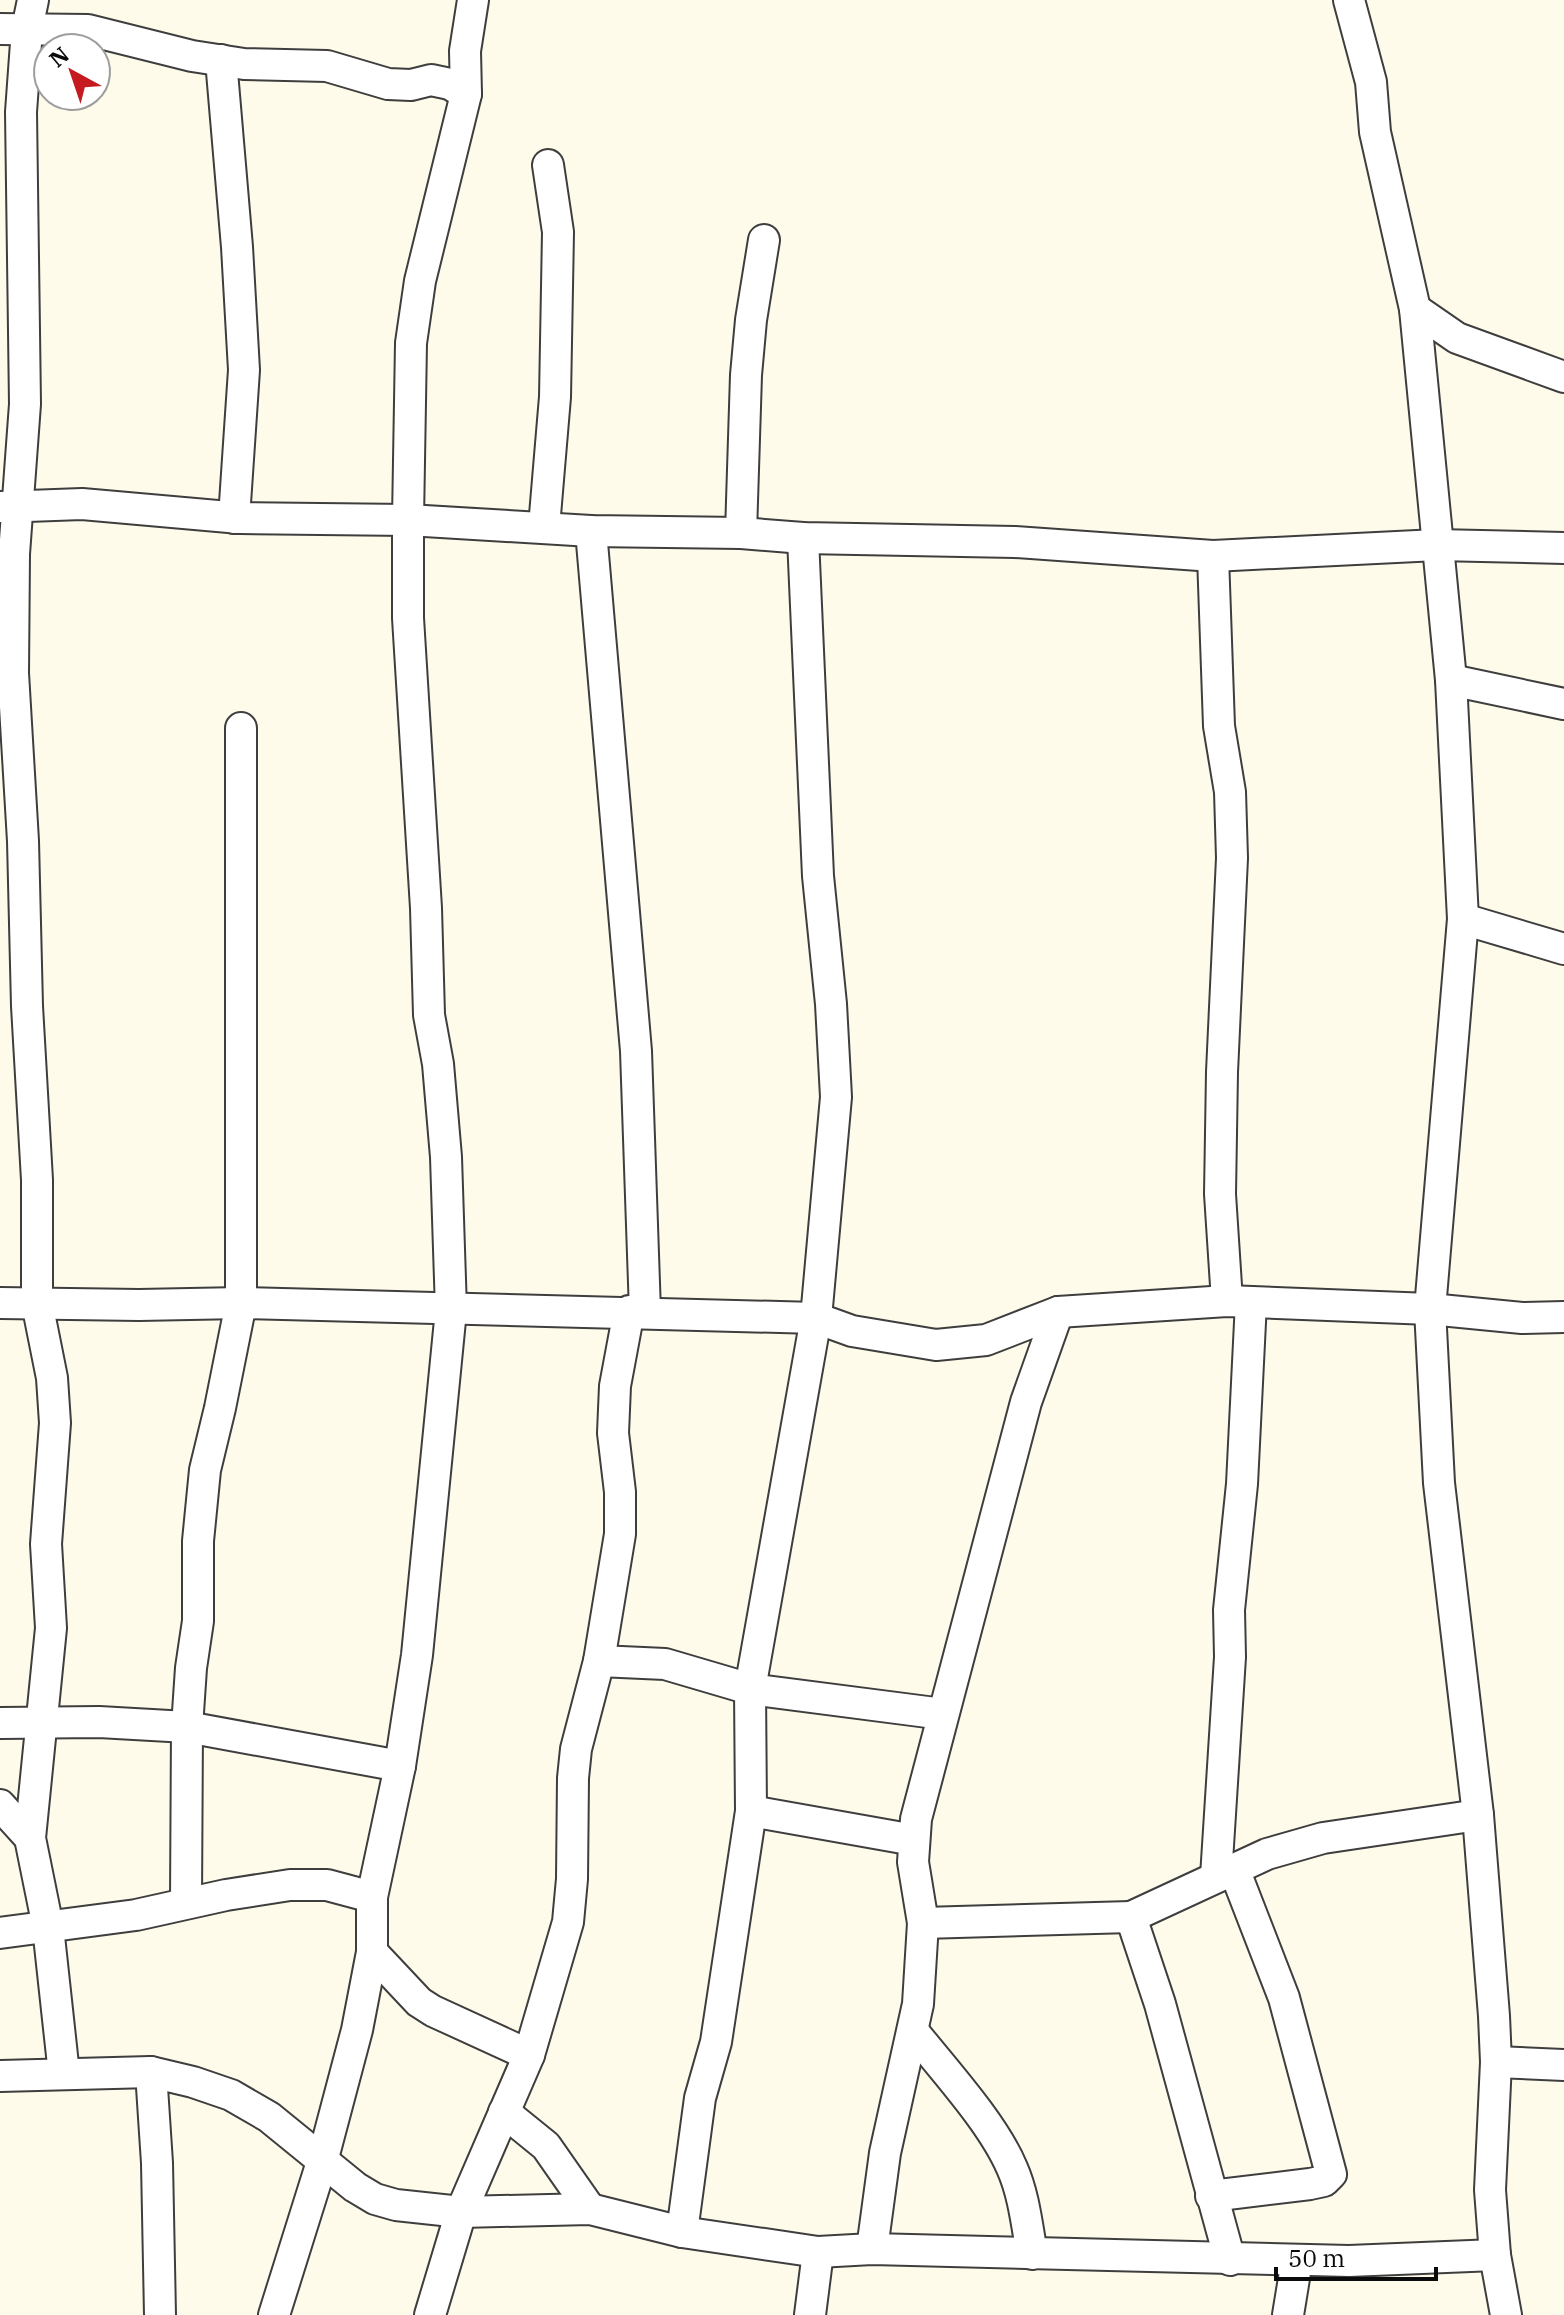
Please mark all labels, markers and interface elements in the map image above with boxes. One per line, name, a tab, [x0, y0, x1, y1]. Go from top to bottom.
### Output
north arrow	[32, 32, 112, 112]
text: N	[43, 40, 75, 73]
scale bar	[1276, 2231, 1436, 2281]
text: 50 m	[1288, 2242, 1345, 2274]

